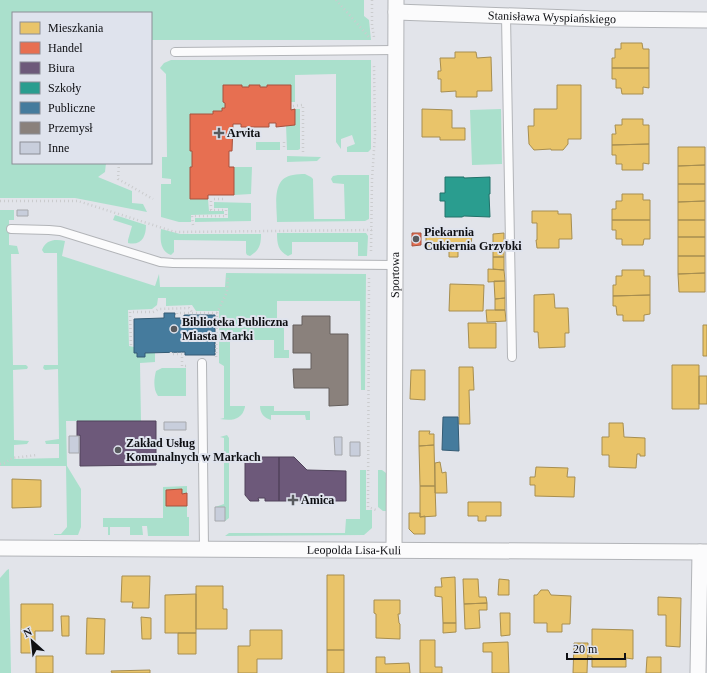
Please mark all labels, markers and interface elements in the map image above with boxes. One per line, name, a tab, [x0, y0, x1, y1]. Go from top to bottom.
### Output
street label: Stanisława Wyspiańskiego	[488, 8, 616, 26]
legend	[12, 12, 152, 164]
text: Mieszkania	[48, 21, 104, 35]
text: Handel	[48, 41, 83, 55]
text: Biura	[48, 61, 75, 75]
text: Szkoły	[48, 81, 81, 95]
text: Publiczne	[48, 101, 95, 115]
text: Przemysł	[48, 121, 93, 135]
place label: Arvita	[227, 126, 260, 140]
marker: Arvita	[214, 128, 224, 138]
text: Inne	[48, 141, 69, 155]
place label: Piekarnia Cukiernia Grzybki	[424, 225, 522, 253]
marker: Piekarnia Cukiernia Grzybki	[411, 234, 421, 244]
street label: Sportowa	[388, 251, 402, 298]
place label: Biblioteka Publiczna Miasta Marki	[182, 315, 288, 343]
marker: Biblioteka Publiczna Miasta Marki	[169, 324, 179, 334]
place label: Zakład Usług Komunalnych w Markach	[126, 436, 261, 464]
marker: Zakład Usług Komunalnych w Markach	[113, 445, 123, 455]
place label: Amica	[301, 493, 334, 507]
marker: Amica	[288, 495, 298, 505]
street label: Leopolda Lisa-Kuli	[307, 543, 402, 557]
north arrow	[12, 621, 52, 661]
text: N	[21, 625, 34, 639]
scale bar	[567, 635, 625, 661]
text: 20 m	[573, 642, 598, 656]

